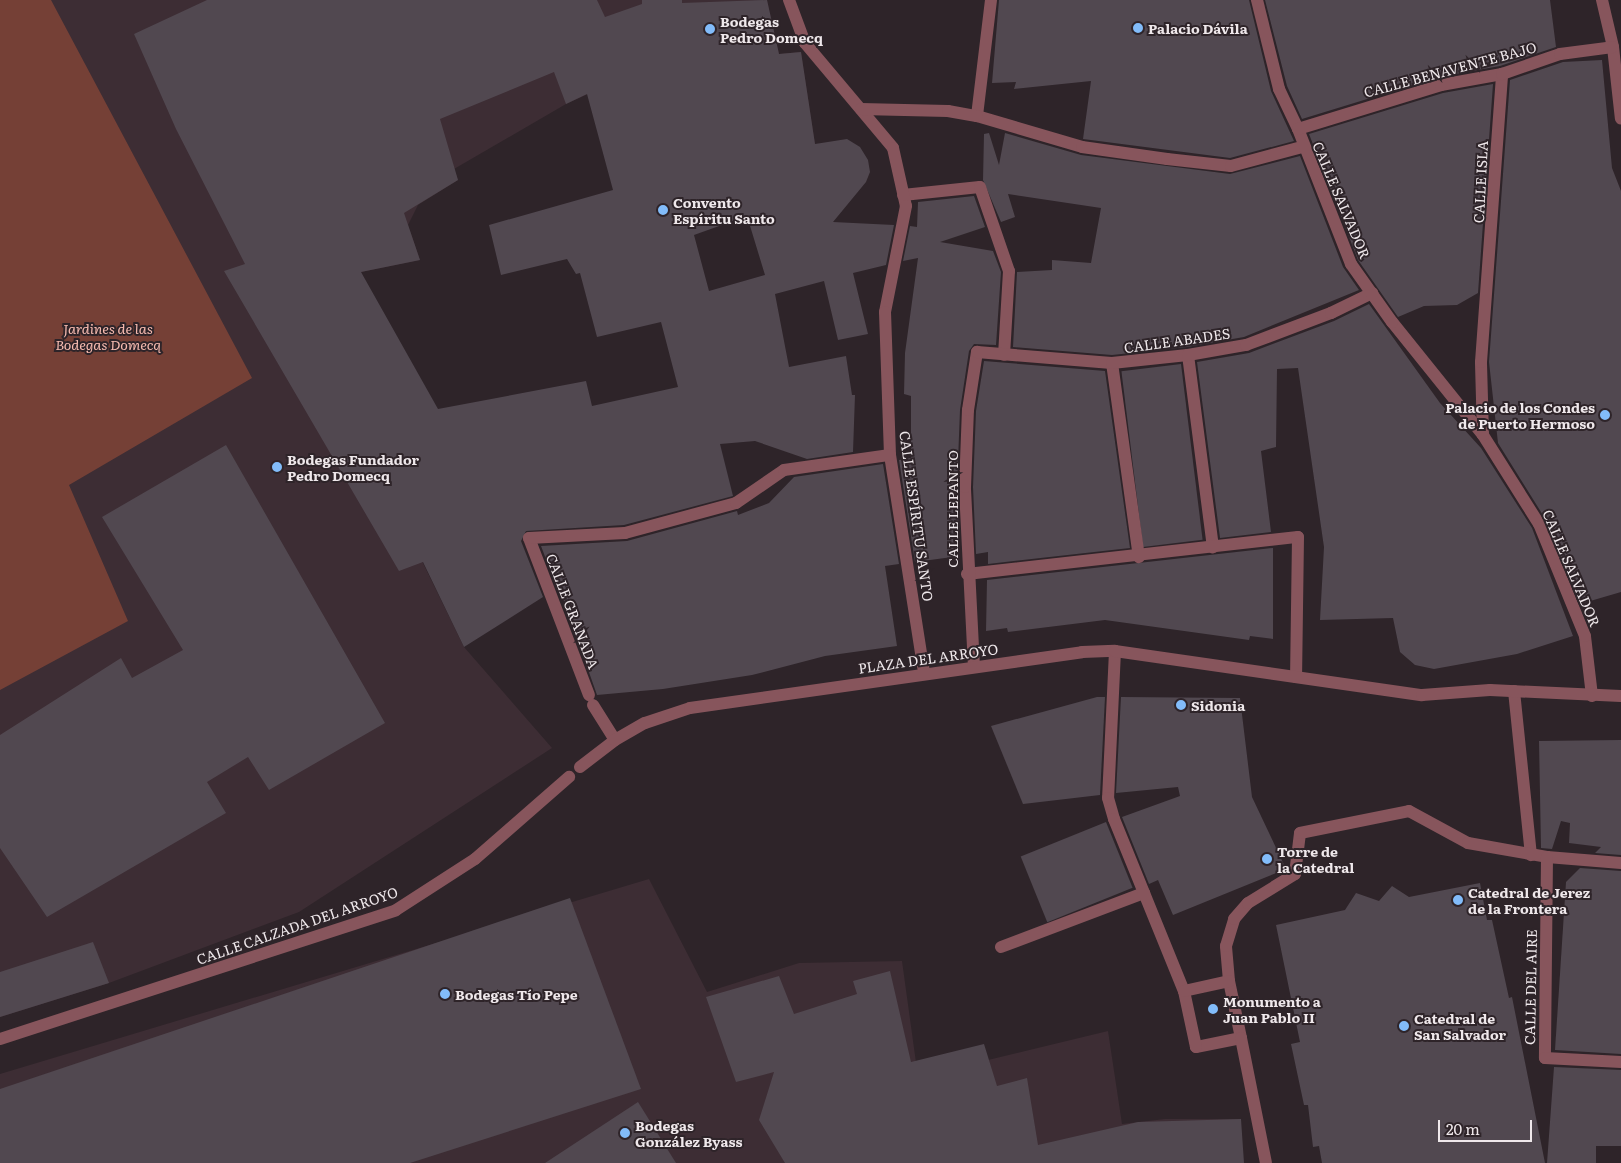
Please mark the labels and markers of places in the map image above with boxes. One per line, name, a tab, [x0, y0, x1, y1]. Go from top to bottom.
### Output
place label: Bodegas Pedro Domecq	[720, 13, 823, 46]
place label: Palacio Dávila	[1148, 20, 1248, 36]
marker: Palacio Dávila	[1132, 22, 1144, 34]
marker: Bodegas Pedro Domecq	[704, 23, 716, 35]
place label: Convento Espíritu Santo	[673, 194, 775, 226]
marker: Convento Espíritu Santo	[657, 204, 669, 216]
place label: Palacio de los Condes de Puerto Hermoso	[1445, 399, 1595, 432]
marker: Palacio de los Condes de Puerto Hermoso	[1599, 409, 1611, 421]
place label: Bodegas Fundador Pedro Domecq	[287, 451, 419, 484]
marker: Bodegas Fundador Pedro Domecq	[271, 461, 283, 473]
place label: Sidonia	[1191, 697, 1245, 713]
marker: Sidonia	[1175, 699, 1187, 711]
place label: Torre de la Catedral	[1277, 843, 1354, 876]
marker: Torre de la Catedral	[1261, 853, 1273, 865]
place label: Catedral de Jerez de la Frontera	[1468, 884, 1590, 916]
marker: Catedral de Jerez de la Frontera	[1452, 894, 1464, 906]
place label: Bodegas Tío Pepe	[455, 986, 578, 1002]
marker: Bodegas Tío Pepe	[439, 988, 451, 1000]
place label: Monumento a Juan Pablo II	[1223, 993, 1321, 1026]
marker: Monumento a Juan Pablo II	[1207, 1003, 1219, 1015]
place label: Catedral de San Salvador	[1414, 1010, 1506, 1042]
marker: Catedral de San Salvador	[1398, 1020, 1410, 1032]
place label: Bodegas González Byass	[635, 1117, 742, 1150]
marker: Bodegas González Byass	[619, 1127, 631, 1139]

